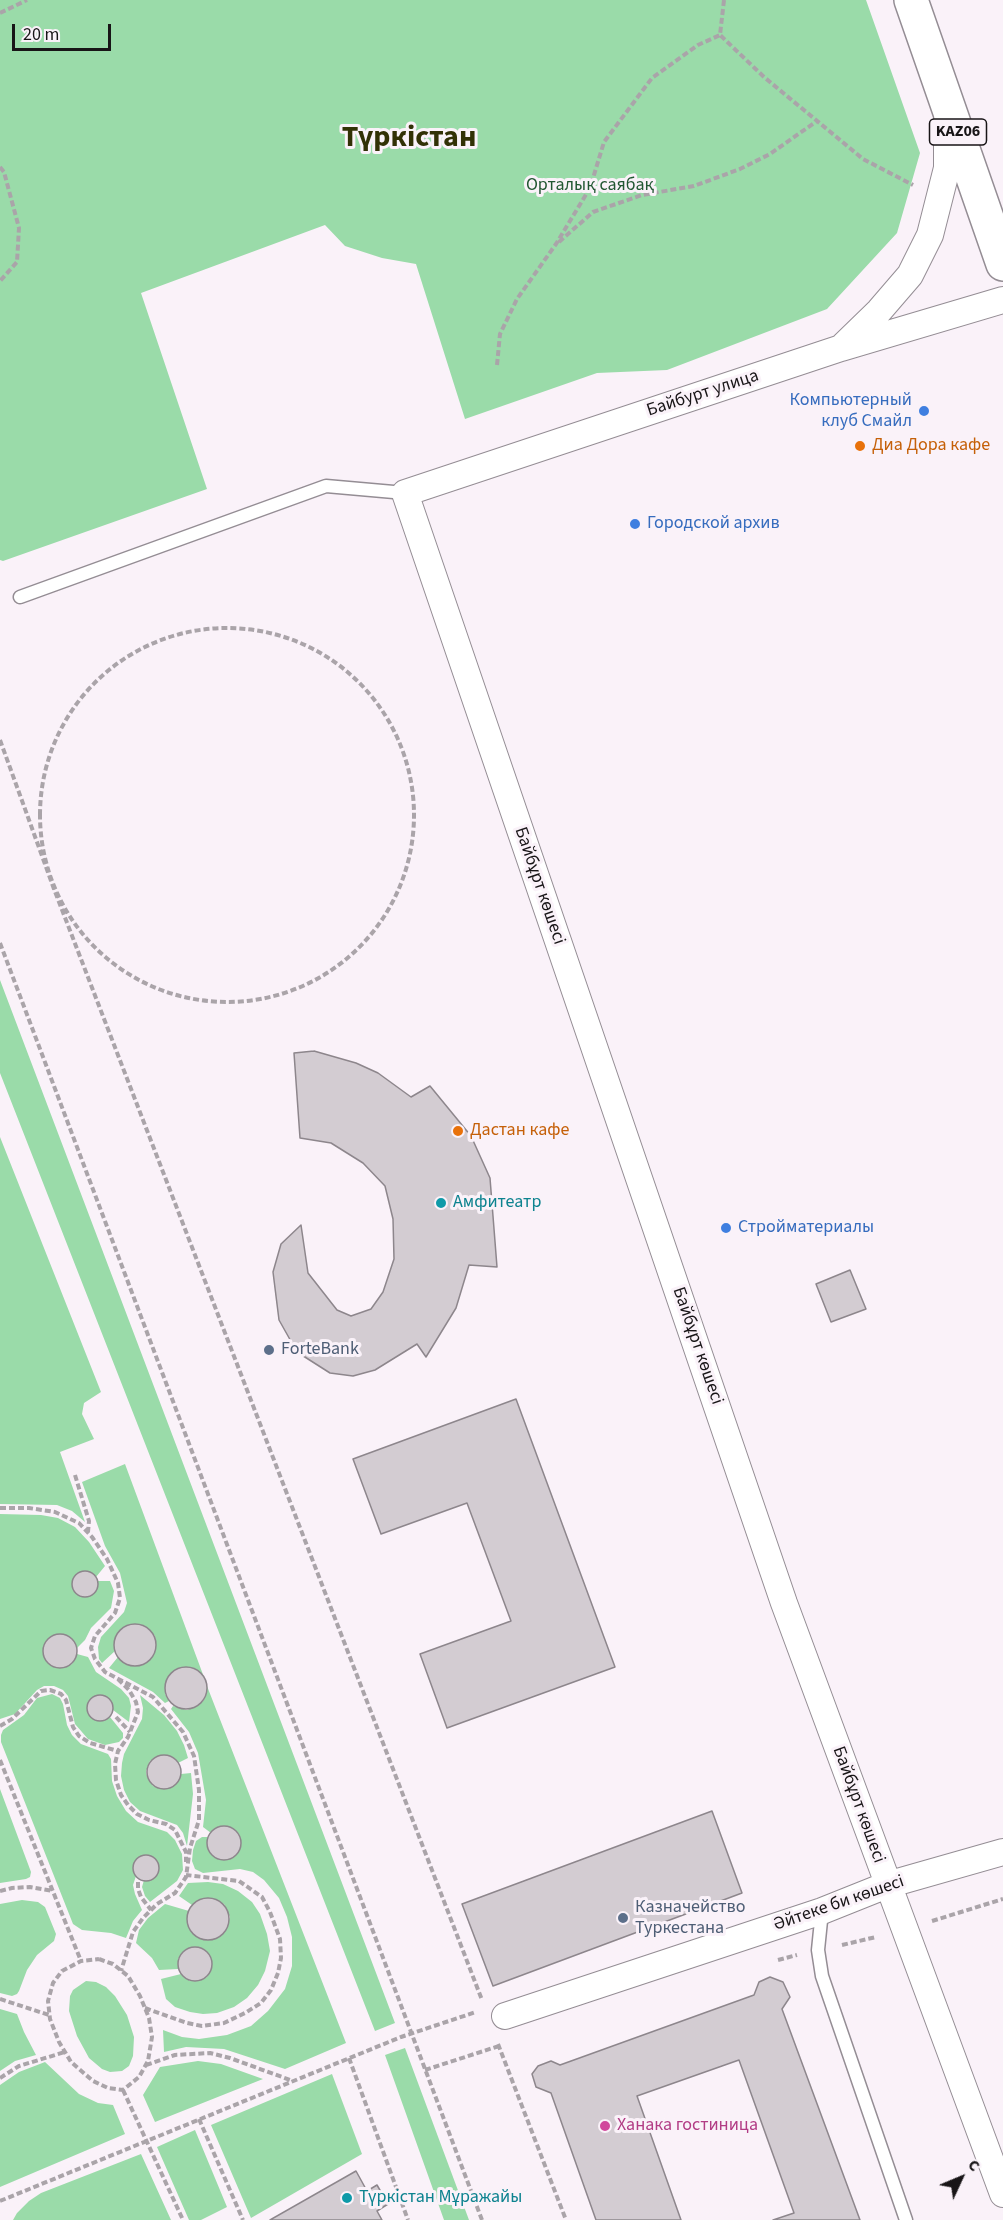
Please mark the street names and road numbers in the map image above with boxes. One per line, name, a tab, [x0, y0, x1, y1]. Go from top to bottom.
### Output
road number: KАZ06	[930, 119, 986, 145]
street label: Байбурт улица	[644, 366, 762, 422]
street label: Байбұрт көшесі	[509, 824, 569, 948]
street label: Байбұрт көшесі	[667, 1284, 727, 1408]
street label: Байбұрт көшесі	[827, 1744, 889, 1866]
street label: Әйтеке би көшесі	[771, 1871, 907, 1937]

